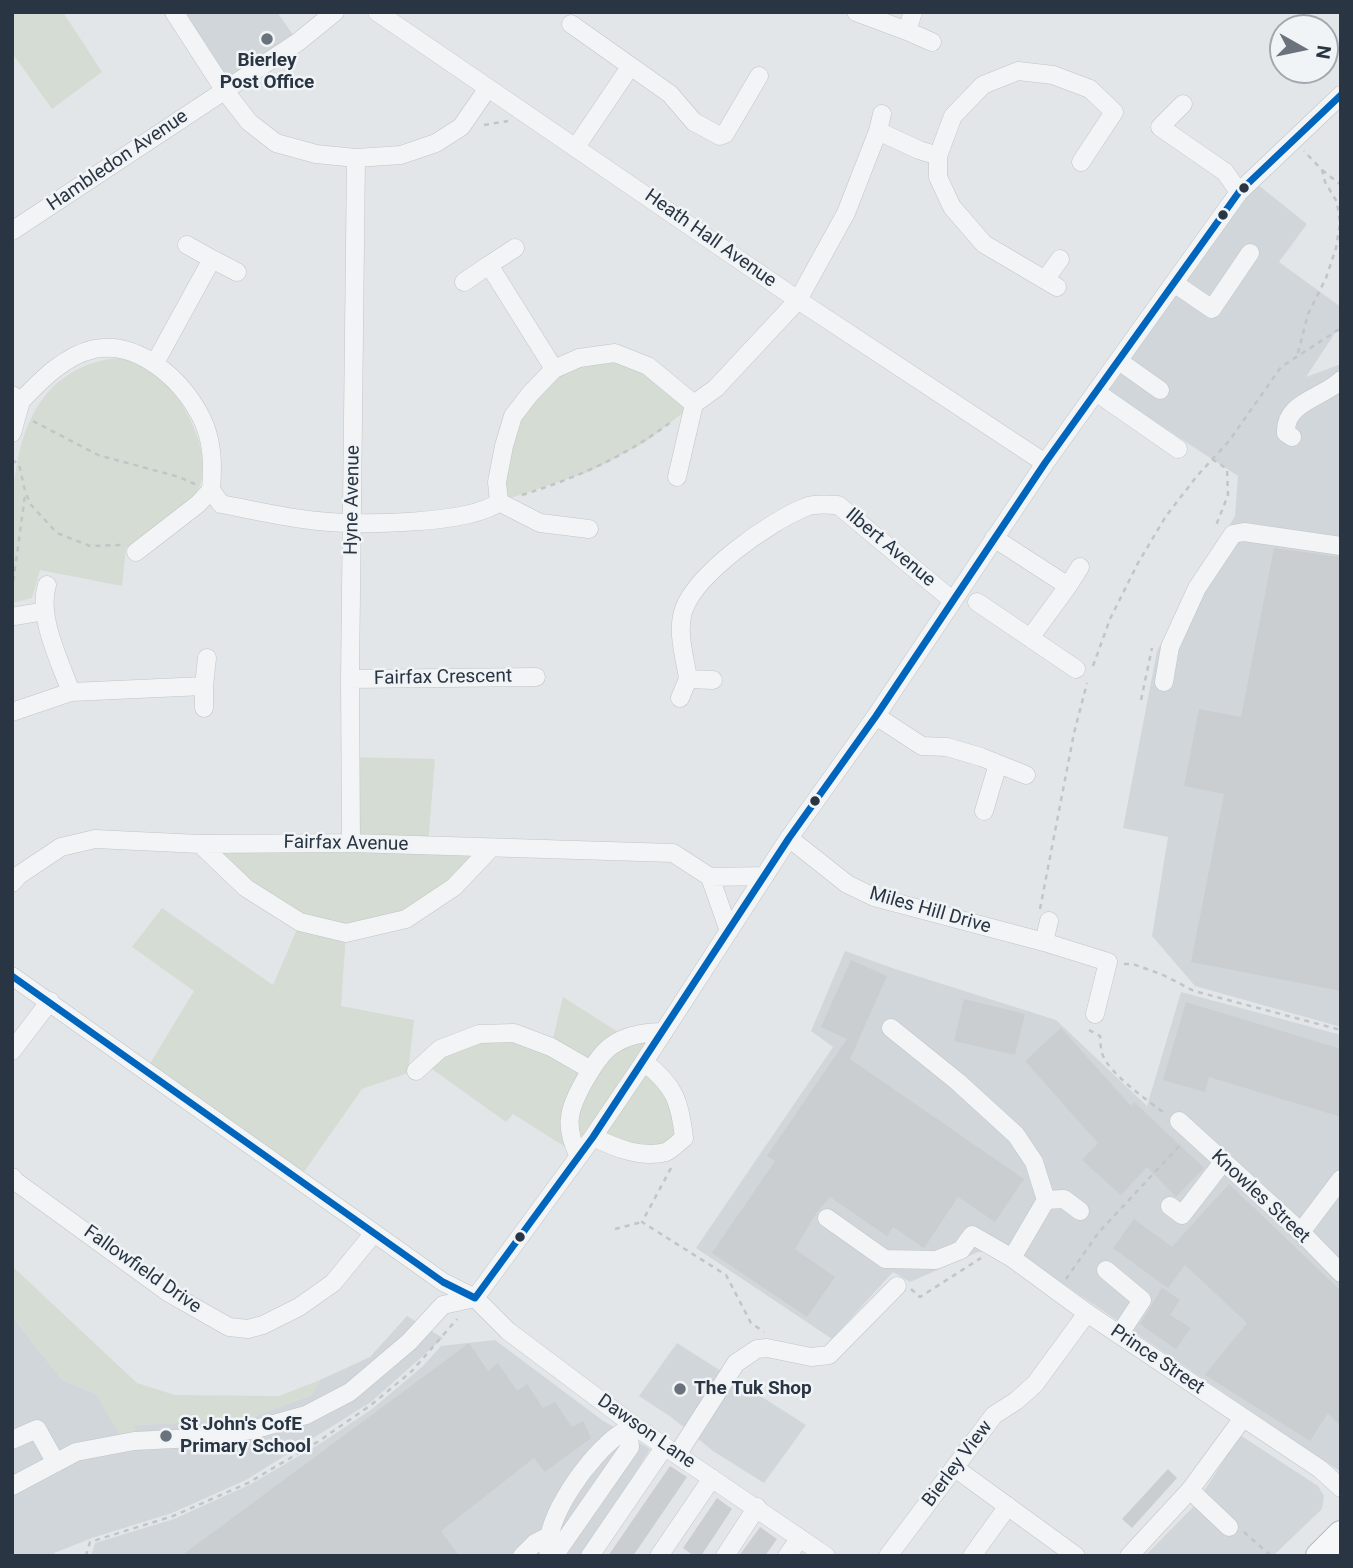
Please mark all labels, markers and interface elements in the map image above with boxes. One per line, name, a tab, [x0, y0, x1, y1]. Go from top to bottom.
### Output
north arrow	[1269, 14, 1339, 84]
marker: Bierley Post Office	[259, 31, 275, 47]
text: N	[1311, 44, 1336, 60]
place label: Bierley Post Office	[220, 50, 314, 94]
street label: Hambledon Avenue	[43, 105, 193, 217]
unlabelled marker	[1237, 181, 1251, 195]
street label: Heath Hall Avenue	[640, 185, 780, 293]
unlabelled marker	[1216, 208, 1230, 222]
street label: Hyne Avenue	[341, 445, 365, 555]
street label: Ilbert Avenue	[840, 504, 940, 592]
street label: Fairfax Crescent	[374, 665, 512, 691]
unlabelled marker	[808, 794, 822, 808]
street label: Fairfax Avenue	[283, 832, 409, 856]
street label: Miles Hill Drive	[867, 883, 993, 939]
street label: Knowles Street	[1206, 1145, 1314, 1249]
street label: Fallowfield Drive	[79, 1221, 205, 1319]
unlabelled marker	[513, 1230, 527, 1244]
street label: Prince Street	[1106, 1320, 1208, 1400]
place label: The Tuk Shop	[694, 1378, 812, 1400]
marker: The Tuk Shop	[672, 1381, 688, 1397]
street label: Dawson Lane	[593, 1390, 699, 1474]
place label: St John's CofE Primary School	[180, 1414, 311, 1458]
street label: Bierley View	[918, 1416, 998, 1512]
marker: St John's CofE Primary School	[158, 1428, 174, 1444]

